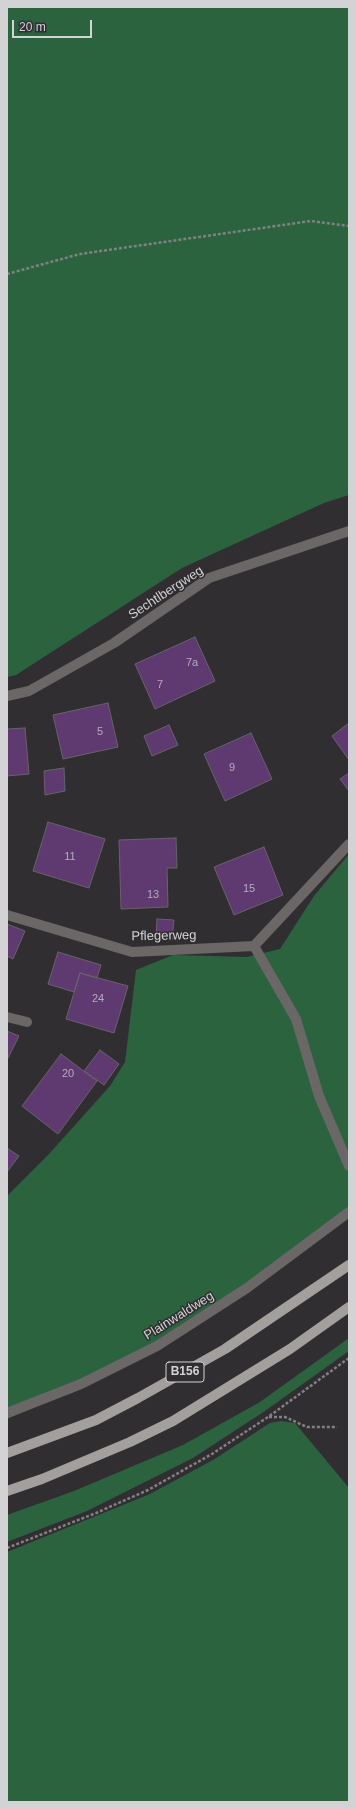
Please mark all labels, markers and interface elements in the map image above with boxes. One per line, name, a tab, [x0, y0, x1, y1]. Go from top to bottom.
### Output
scale bar	[14, 12, 94, 38]
text: 20 m	[19, 20, 46, 34]
street label: Sechtlbergweg	[126, 563, 206, 623]
house number: 7a	[186, 656, 198, 670]
house number: 7	[157, 678, 163, 692]
house number: 5	[97, 725, 103, 739]
house number: 9	[229, 761, 235, 775]
house number: 11	[64, 850, 76, 864]
house number: 15	[243, 882, 255, 896]
house number: 13	[147, 888, 159, 902]
street label: Pflegerweg	[131, 928, 197, 944]
house number: 24	[92, 992, 104, 1006]
house number: 20	[62, 1067, 74, 1081]
street label: Plainwaldweg	[141, 1288, 217, 1344]
road number: B156	[166, 1362, 204, 1382]

